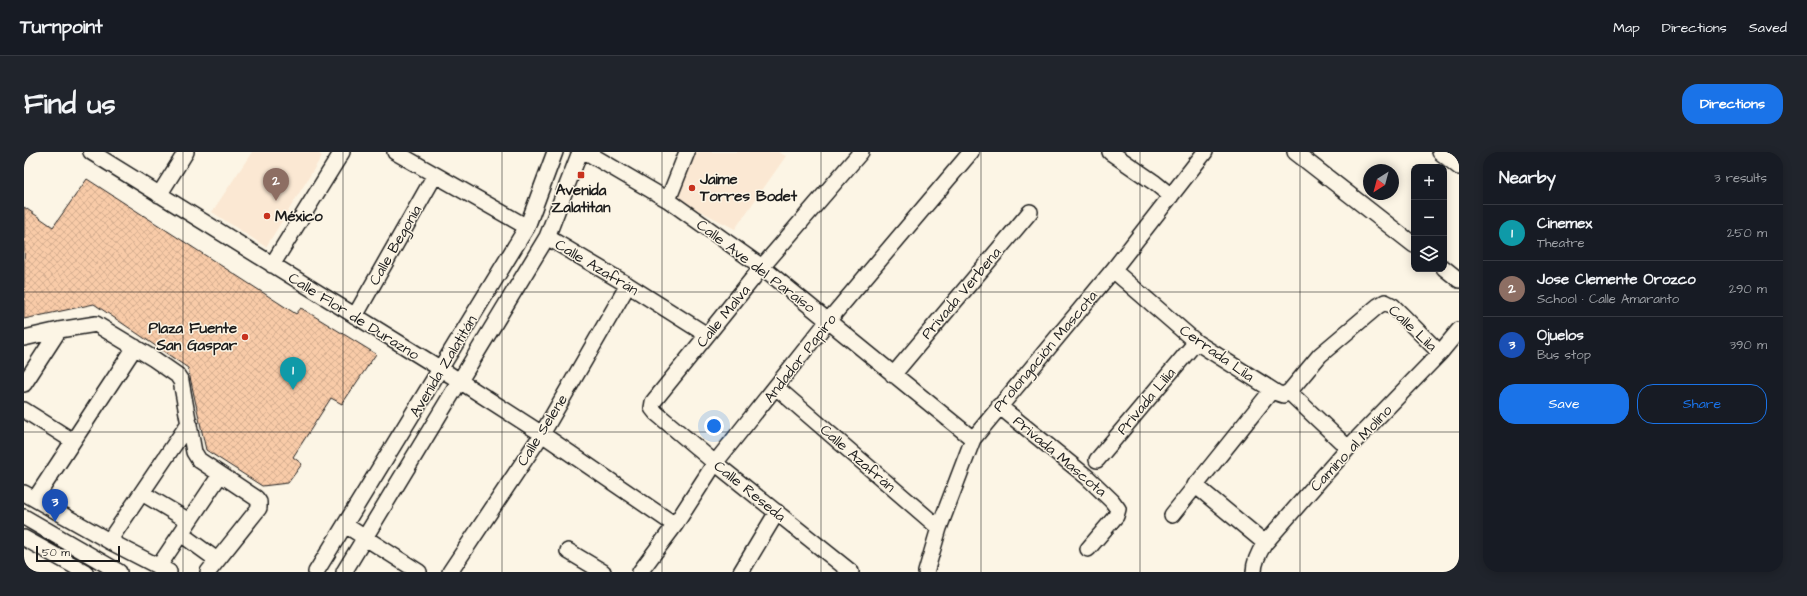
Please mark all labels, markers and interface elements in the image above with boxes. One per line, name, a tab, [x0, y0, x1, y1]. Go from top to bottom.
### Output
text: Turnpoint	[20, 14, 103, 41]
text: Map	[1613, 18, 1640, 38]
text: Directions	[1662, 18, 1727, 38]
text: Saved	[1749, 18, 1787, 38]
button: Directions	[1682, 84, 1783, 124]
text: Find us	[24, 85, 115, 124]
north arrow	[1363, 164, 1399, 200]
map controls	[1411, 164, 1447, 272]
button: +	[1411, 164, 1447, 200]
text: Nearby	[1499, 166, 1556, 190]
pin: 2	[263, 168, 289, 201]
place label: Jaime Torres Bodet	[699, 169, 798, 207]
text: 3 results	[1714, 169, 1767, 187]
marker: Avenida Zalatitan	[576, 170, 586, 180]
place label: Avenida Zalatitan	[552, 180, 611, 218]
marker: Jaime Torres Bodet	[687, 183, 697, 193]
button: −	[1411, 200, 1447, 236]
street label: Calle Begonia	[364, 201, 428, 290]
place label: México	[275, 206, 323, 227]
marker: México	[262, 211, 272, 221]
text: Cinemex	[1537, 213, 1592, 234]
street label: Calle Ave del Paraíso	[692, 215, 820, 318]
text: 1	[1511, 224, 1513, 242]
text: 250 m	[1727, 224, 1767, 242]
street label: Calle Azafrán	[551, 234, 643, 301]
text: Theatre	[1537, 234, 1585, 252]
button: layers	[1411, 236, 1447, 272]
street label: Privada Verbena	[917, 243, 1006, 344]
street label: Calle Flor de Durazno	[284, 268, 424, 366]
text: Jose Clemente Orozco	[1537, 269, 1696, 290]
street label: Calle Malva	[692, 280, 755, 352]
text: 2	[1508, 280, 1516, 298]
text: 290 m	[1729, 280, 1767, 298]
street label: Prolongación Mascota	[988, 286, 1104, 417]
text: School · Calle Amaranto	[1537, 290, 1679, 308]
street label: Calle Lila	[1384, 300, 1442, 357]
street label: Andador Papiro	[759, 309, 842, 407]
street label: Avenida Zalatitán	[405, 311, 482, 421]
place label: Plaza Fuente San Gaspar	[149, 318, 238, 356]
street label: Cerrada Lila	[1175, 320, 1259, 387]
text: Ojuelos	[1537, 325, 1584, 346]
marker: Plaza Fuente San Gaspar	[240, 332, 250, 342]
text: 3	[1509, 336, 1515, 354]
text: 390 m	[1729, 336, 1767, 354]
text: Bus stop	[1537, 346, 1591, 364]
pin: 1	[280, 357, 306, 390]
street label: Privada Lilia	[1112, 363, 1181, 439]
button: Save	[1499, 384, 1629, 424]
button: Share	[1637, 384, 1767, 424]
street label: Calle Selene	[512, 390, 573, 470]
street label: Camino al Molino	[1306, 400, 1397, 496]
street label: Privada Mascota	[1008, 411, 1111, 502]
your location	[704, 416, 724, 436]
street label: Calle Azafrán	[815, 420, 900, 497]
street label: Calle Reseda	[709, 456, 790, 527]
pin: 3	[42, 489, 68, 522]
scale bar	[36, 544, 120, 563]
text: 50 m	[42, 545, 70, 560]

